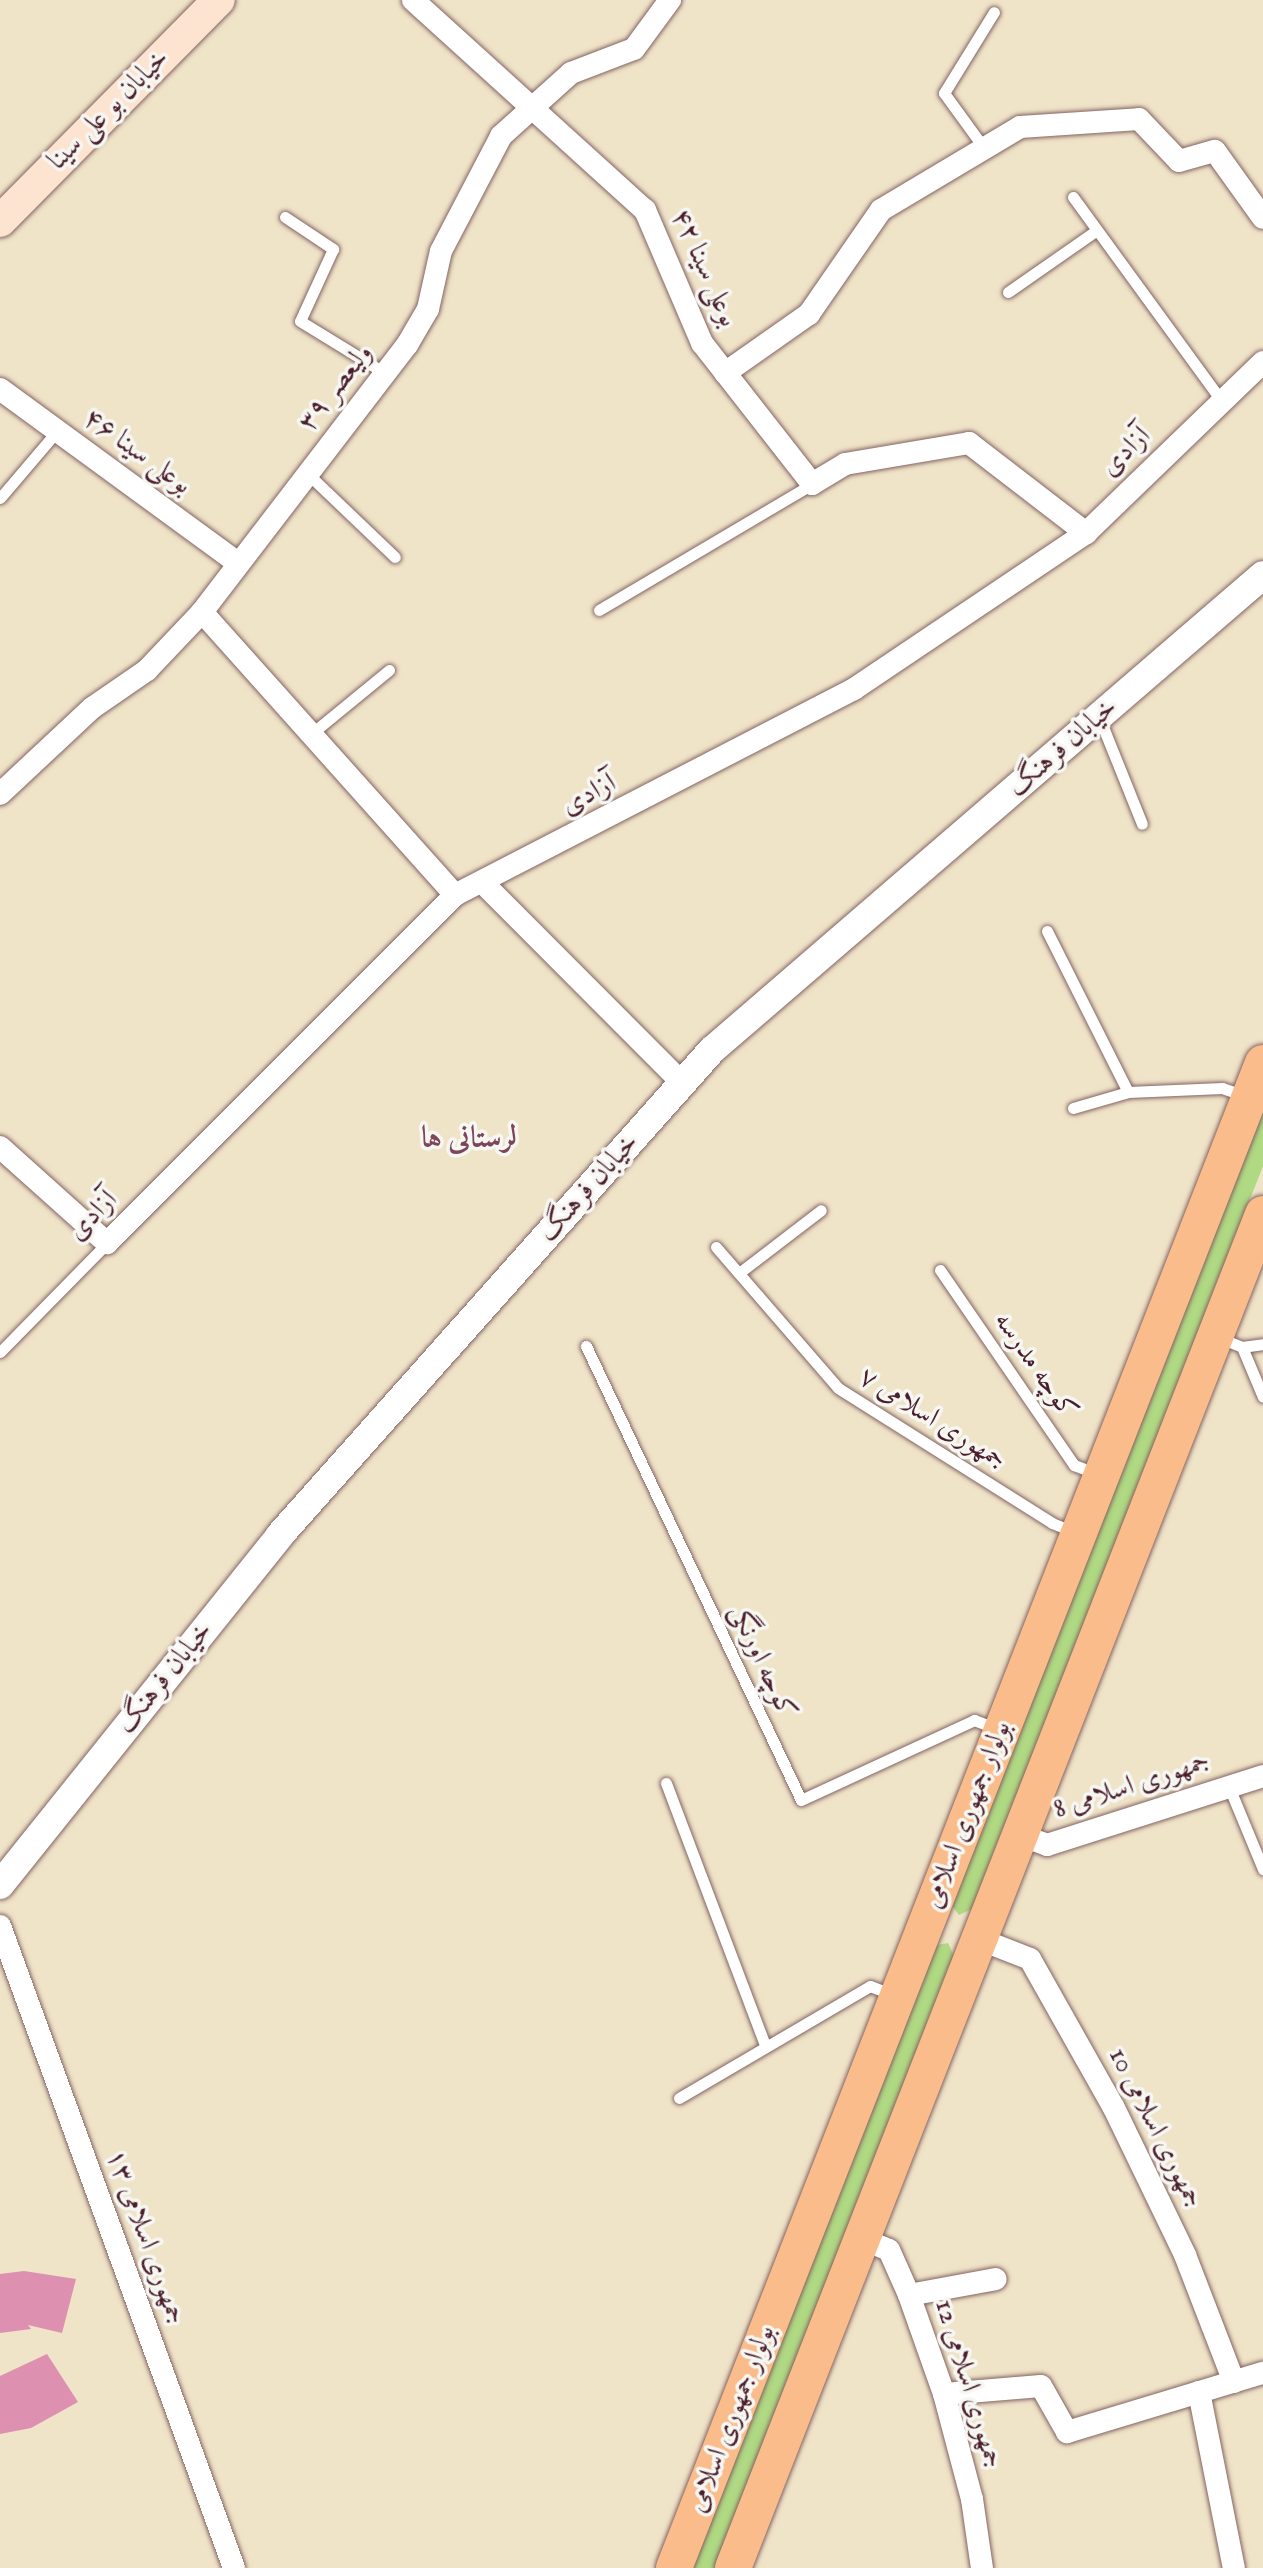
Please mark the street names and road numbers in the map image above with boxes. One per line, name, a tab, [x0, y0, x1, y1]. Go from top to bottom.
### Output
street label: خیابان بو علی سینا	[41, 42, 177, 178]
street label: بوعلی سینا ۴۲	[663, 204, 745, 332]
street label: ولیعصر ۳۹	[291, 338, 381, 438]
street label: بوعلی سینا ۴۶	[76, 402, 198, 502]
street label: آزادی	[1094, 420, 1158, 484]
street label: خیابان فرهنگ	[1001, 691, 1125, 805]
street label: آزادی	[556, 767, 622, 823]
street label: خیابان فرهنگ	[532, 1127, 646, 1249]
street label: آزادی	[61, 1184, 125, 1248]
street label: کوچه مدرسه	[986, 1306, 1084, 1426]
street label: جمهوری اسلامی ۷	[852, 1360, 1012, 1478]
street label: کوچه اورنگی	[721, 1599, 803, 1725]
street label: خیابان فرهنگ	[110, 1615, 220, 1741]
street label: بولوار جمهوری اسلامی	[917, 1717, 1019, 1913]
street label: جمهوری اسلامی 8	[1050, 1745, 1214, 1827]
street label: جمهوری اسلامی 10	[1100, 2042, 1210, 2214]
street label: جمهوری اسلامی ۱۳	[98, 2145, 192, 2329]
street label: جمهوری اسلامی 12	[926, 2295, 1010, 2473]
street label: بولوار جمهوری اسلامی	[681, 2321, 783, 2517]

